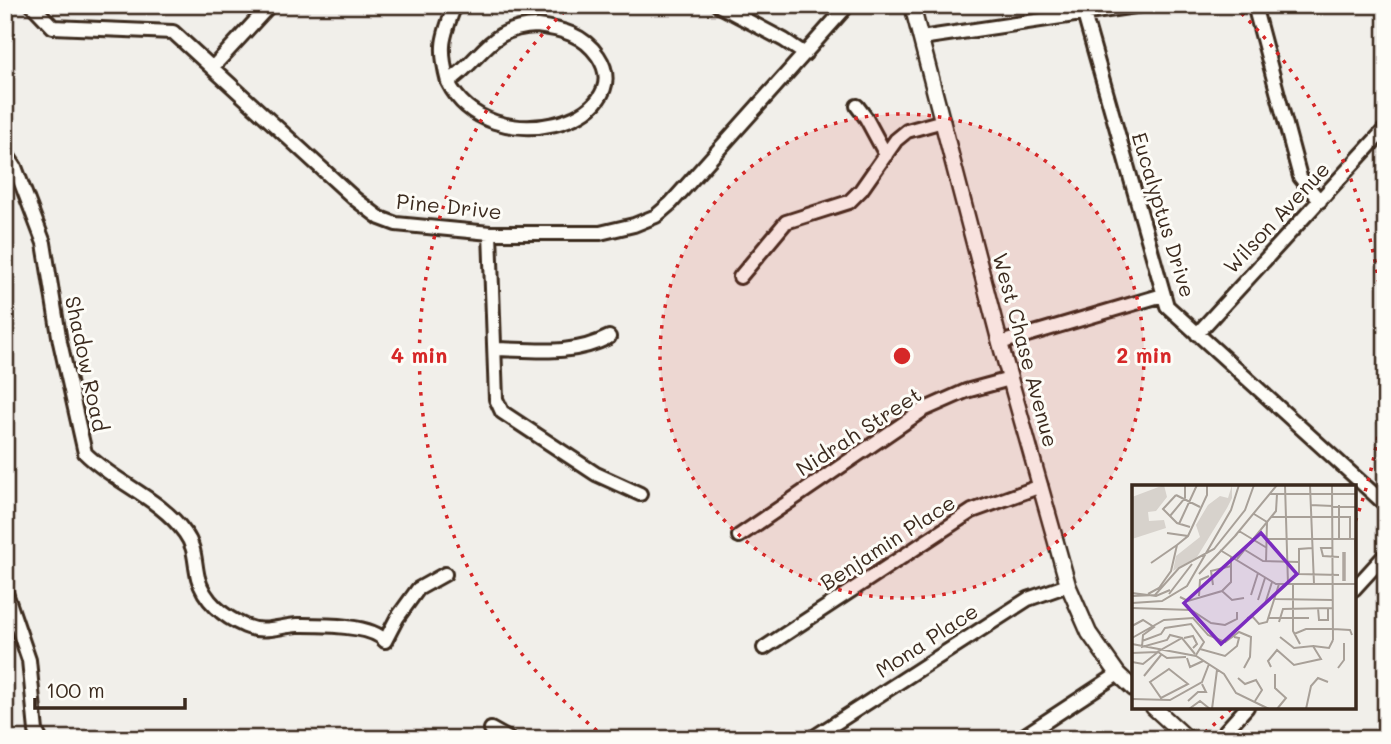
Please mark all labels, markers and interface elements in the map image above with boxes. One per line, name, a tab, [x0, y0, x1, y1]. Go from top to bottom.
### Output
street label: Eucalyptus Drive	[1126, 129, 1202, 300]
street label: Wilson Avenue	[1217, 155, 1335, 279]
street label: Pine Drive	[395, 187, 503, 224]
street label: West Chase Avenue	[988, 249, 1065, 450]
street label: Shadow Road	[60, 293, 115, 434]
text: 4 min	[391, 341, 447, 368]
text: 2 min	[1116, 341, 1172, 368]
centre of rings	[890, 344, 914, 368]
street label: Nidrah Street	[790, 380, 926, 481]
inset map	[1132, 485, 1356, 709]
street label: Benjamin Place	[814, 488, 960, 596]
street label: Mona Place	[870, 597, 983, 683]
scale bar	[35, 667, 186, 711]
text: 100 m	[46, 676, 105, 703]

